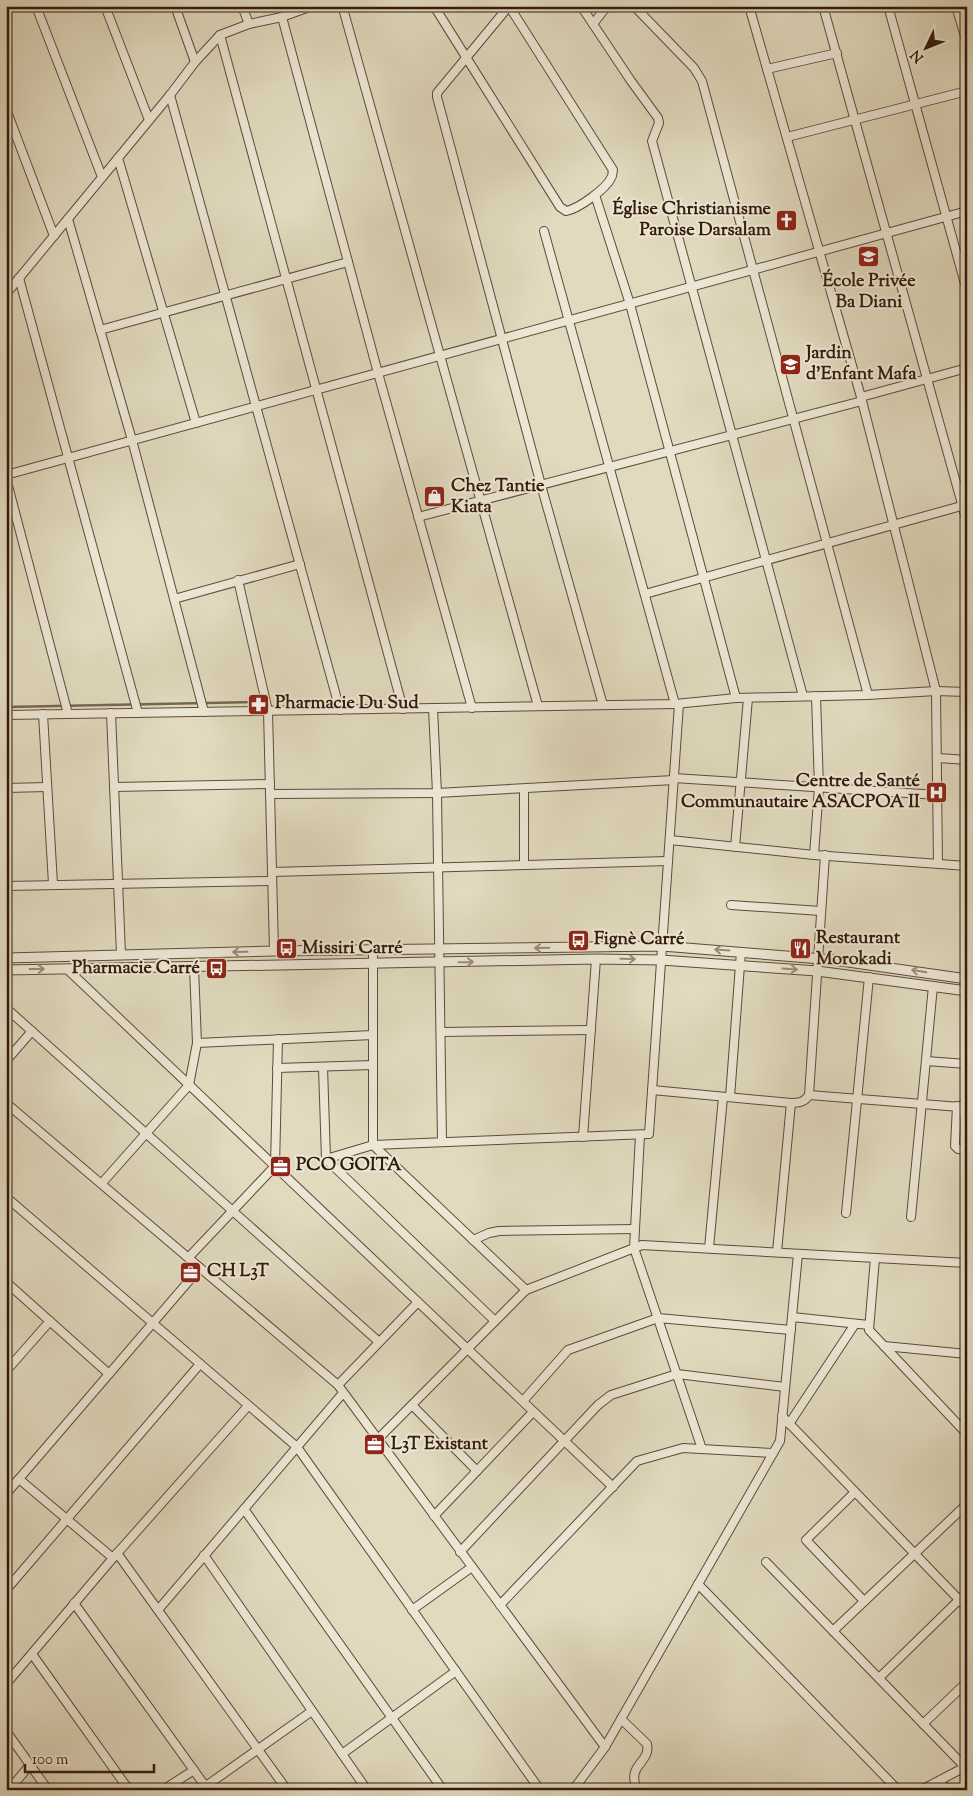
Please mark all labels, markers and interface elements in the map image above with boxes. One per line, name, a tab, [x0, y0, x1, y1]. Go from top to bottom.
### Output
north arrow	[900, 22, 950, 72]
text: N	[907, 45, 929, 66]
place label: Église Christianisme Paroise Darsalam	[613, 196, 772, 244]
church icon: Église Christianisme Paroise Darsalam	[775, 208, 799, 232]
school or university icon: École Privée Ba Diani	[857, 245, 881, 269]
place label: École Privée Ba Diani	[822, 268, 916, 316]
place label: Jardin d'Enfant Mafa	[804, 341, 917, 388]
school or university icon: Jardin d'Enfant Mafa	[778, 352, 802, 376]
place label: Chez Tantie Kiata	[451, 474, 545, 521]
shop icon: Chez Tantie Kiata	[423, 485, 447, 509]
place label: Pharmacie Du Sud	[275, 691, 419, 717]
pharmacy icon: Pharmacie Du Sud	[247, 692, 271, 716]
place label: Centre de Santé Communautaire ASACPOA II	[681, 769, 921, 816]
hospital icon: Centre de Santé Communautaire ASACPOA II	[924, 780, 948, 804]
place label: Restaurant Morokadi	[816, 926, 901, 973]
place label: Fignè Carré	[594, 927, 685, 953]
bus stop icon: Fignè Carré	[566, 928, 590, 952]
place label: Missiri Carré	[302, 936, 403, 962]
bus stop icon: Missiri Carré	[274, 937, 298, 961]
restaurant icon: Restaurant Morokadi	[788, 937, 812, 961]
one-way arrow	[535, 943, 551, 953]
one-way arrow	[715, 946, 731, 955]
one-way arrow	[232, 947, 248, 957]
one-way arrow	[620, 954, 636, 964]
place label: Pharmacie Carré	[72, 956, 201, 982]
bus stop icon: Pharmacie Carré	[204, 957, 228, 981]
one-way arrow	[458, 957, 474, 967]
one-way arrow	[28, 964, 44, 974]
one-way arrow	[782, 964, 798, 974]
one-way arrow	[911, 966, 927, 976]
place label: PCO GOITA	[296, 1153, 402, 1179]
office icon: PCO GOITA	[268, 1154, 292, 1178]
place label: CH L3T	[207, 1259, 269, 1285]
office icon: CH L3T	[179, 1260, 203, 1284]
place label: L3T Existant	[391, 1432, 489, 1458]
office icon: L3T Existant	[363, 1433, 387, 1457]
scale bar	[25, 1741, 154, 1773]
text: 100 m	[32, 1750, 69, 1771]

